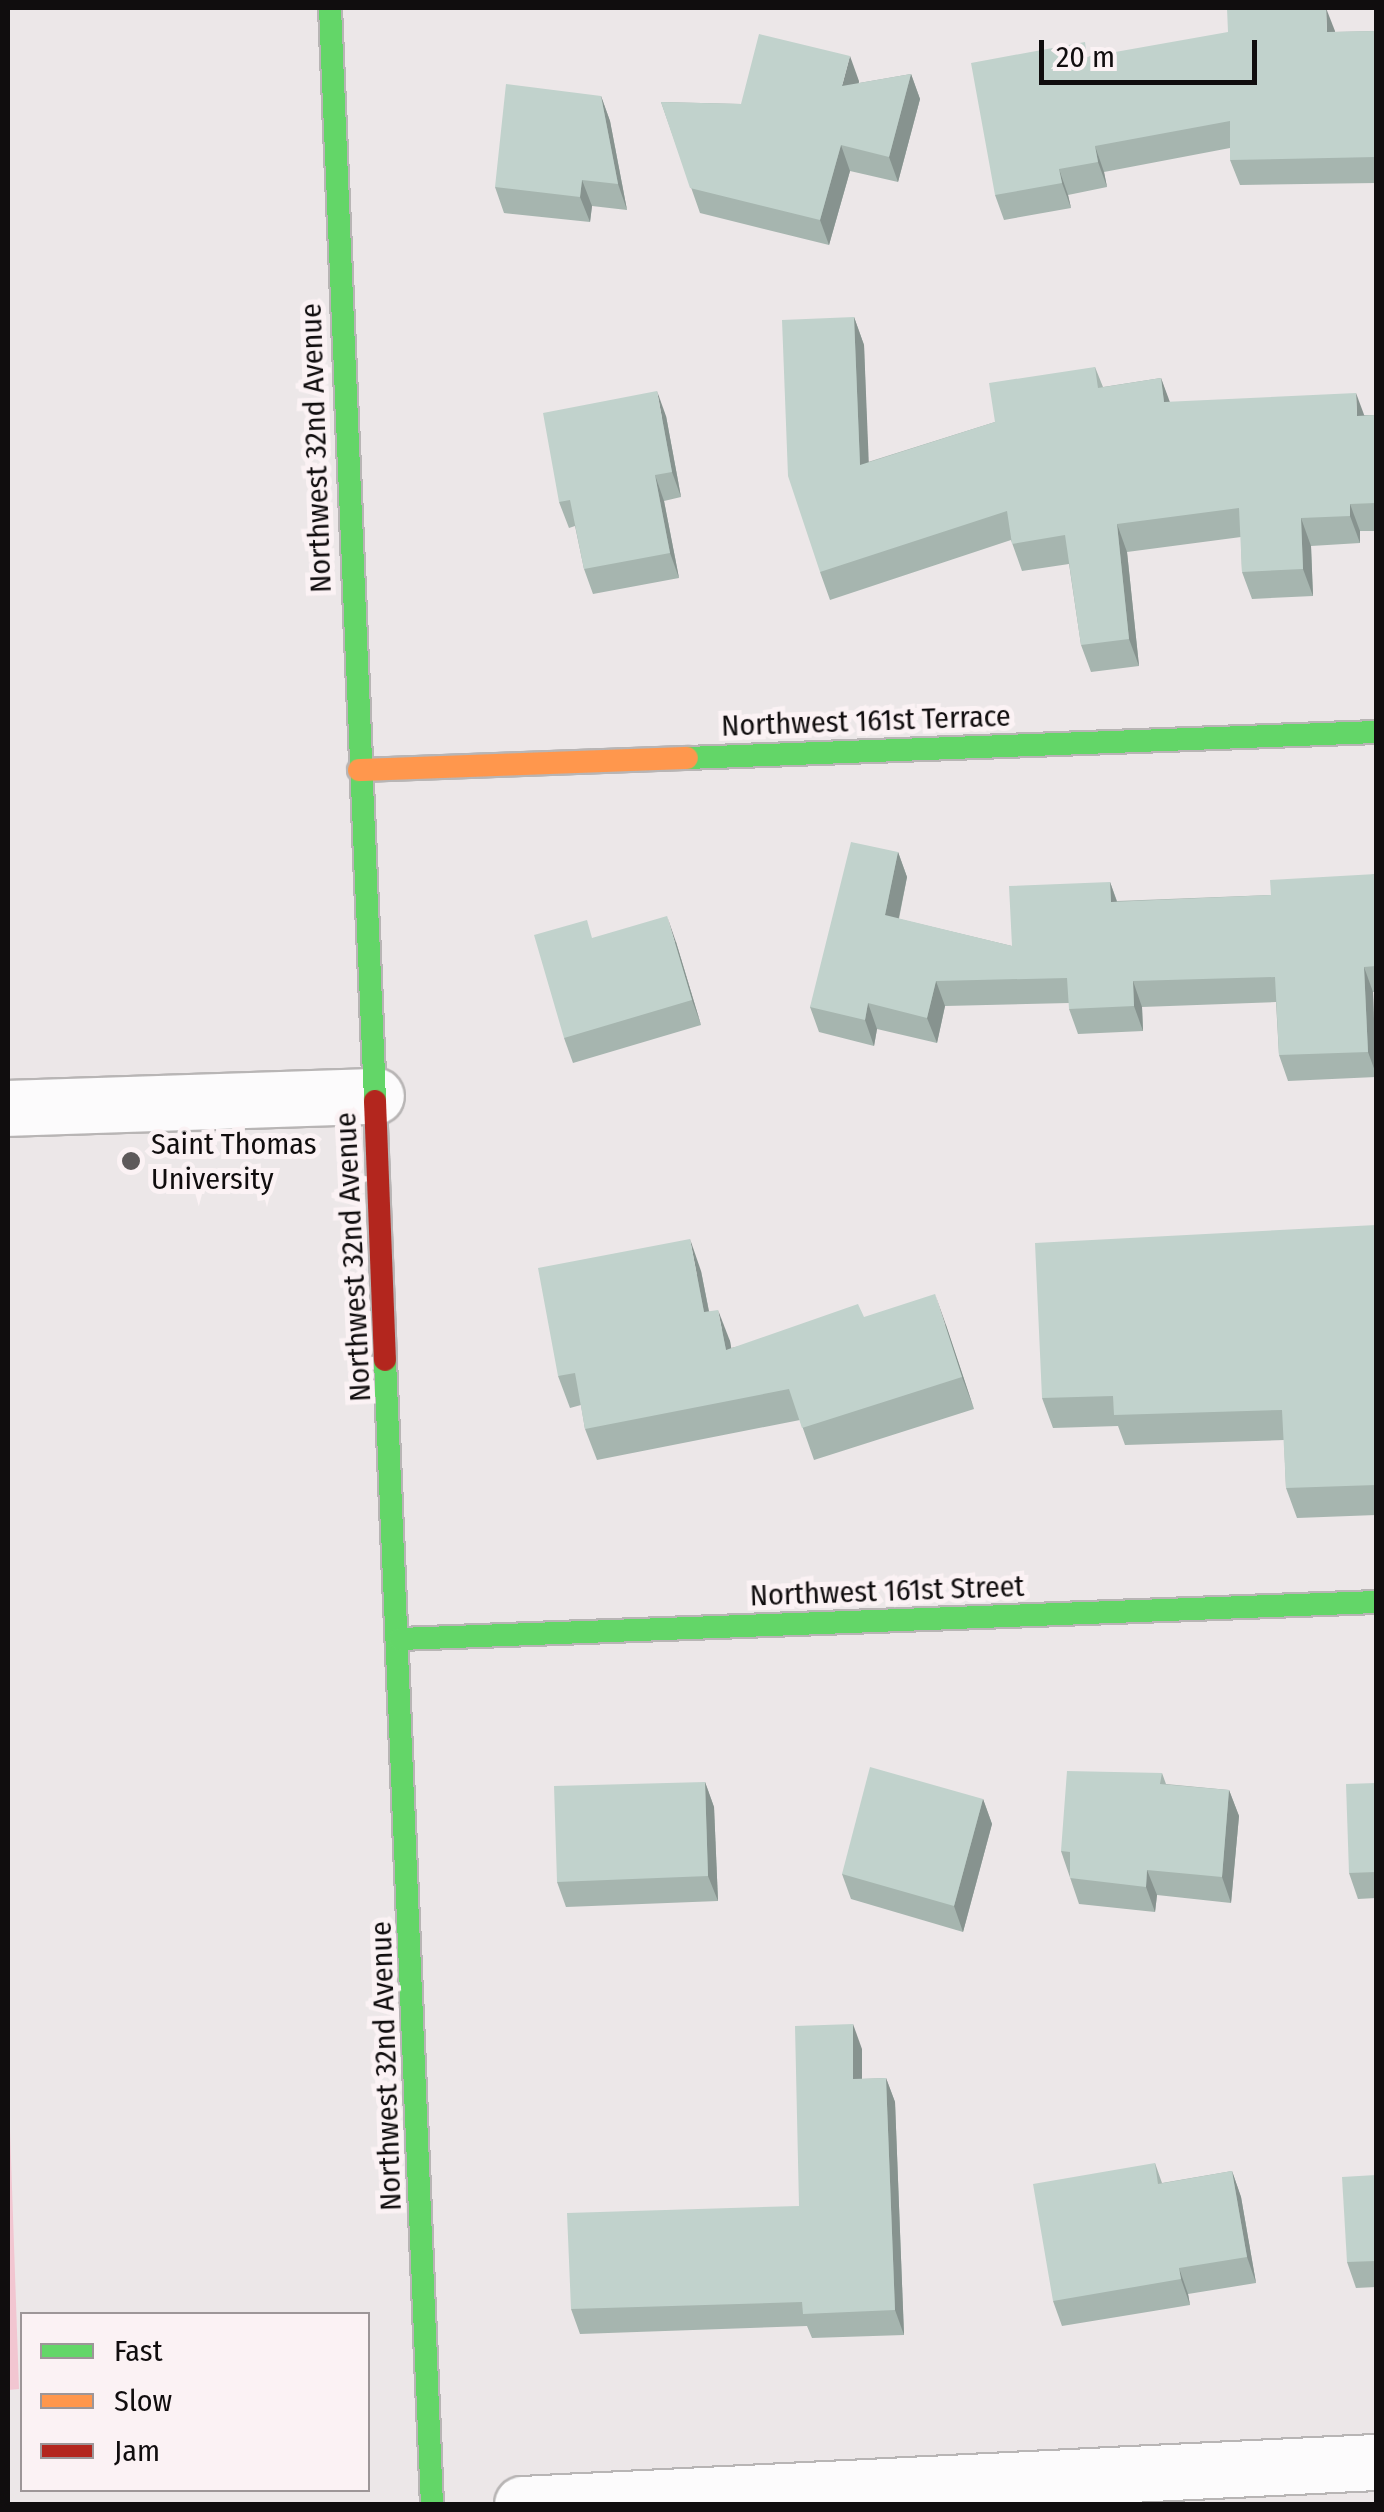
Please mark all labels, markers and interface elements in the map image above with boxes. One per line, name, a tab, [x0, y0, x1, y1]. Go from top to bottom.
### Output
scale bar	[1044, 20, 1262, 82]
text: 20 m	[1056, 39, 1115, 75]
street label: Northwest 32nd Avenue	[293, 303, 339, 593]
street label: Northwest 161st Terrace	[721, 698, 1011, 744]
street label: Northwest 32nd Avenue	[327, 1111, 379, 1403]
place label: Saint Thomas University	[151, 1126, 317, 1196]
marker: Saint Thomas University	[120, 1150, 142, 1172]
street label: Northwest 161st Street	[749, 1568, 1025, 1614]
street label: Northwest 32nd Avenue	[363, 1921, 409, 2211]
legend	[20, 2312, 370, 2492]
text: Fast	[114, 2333, 162, 2369]
text: Slow	[114, 2383, 172, 2419]
text: Jam	[114, 2433, 160, 2469]

